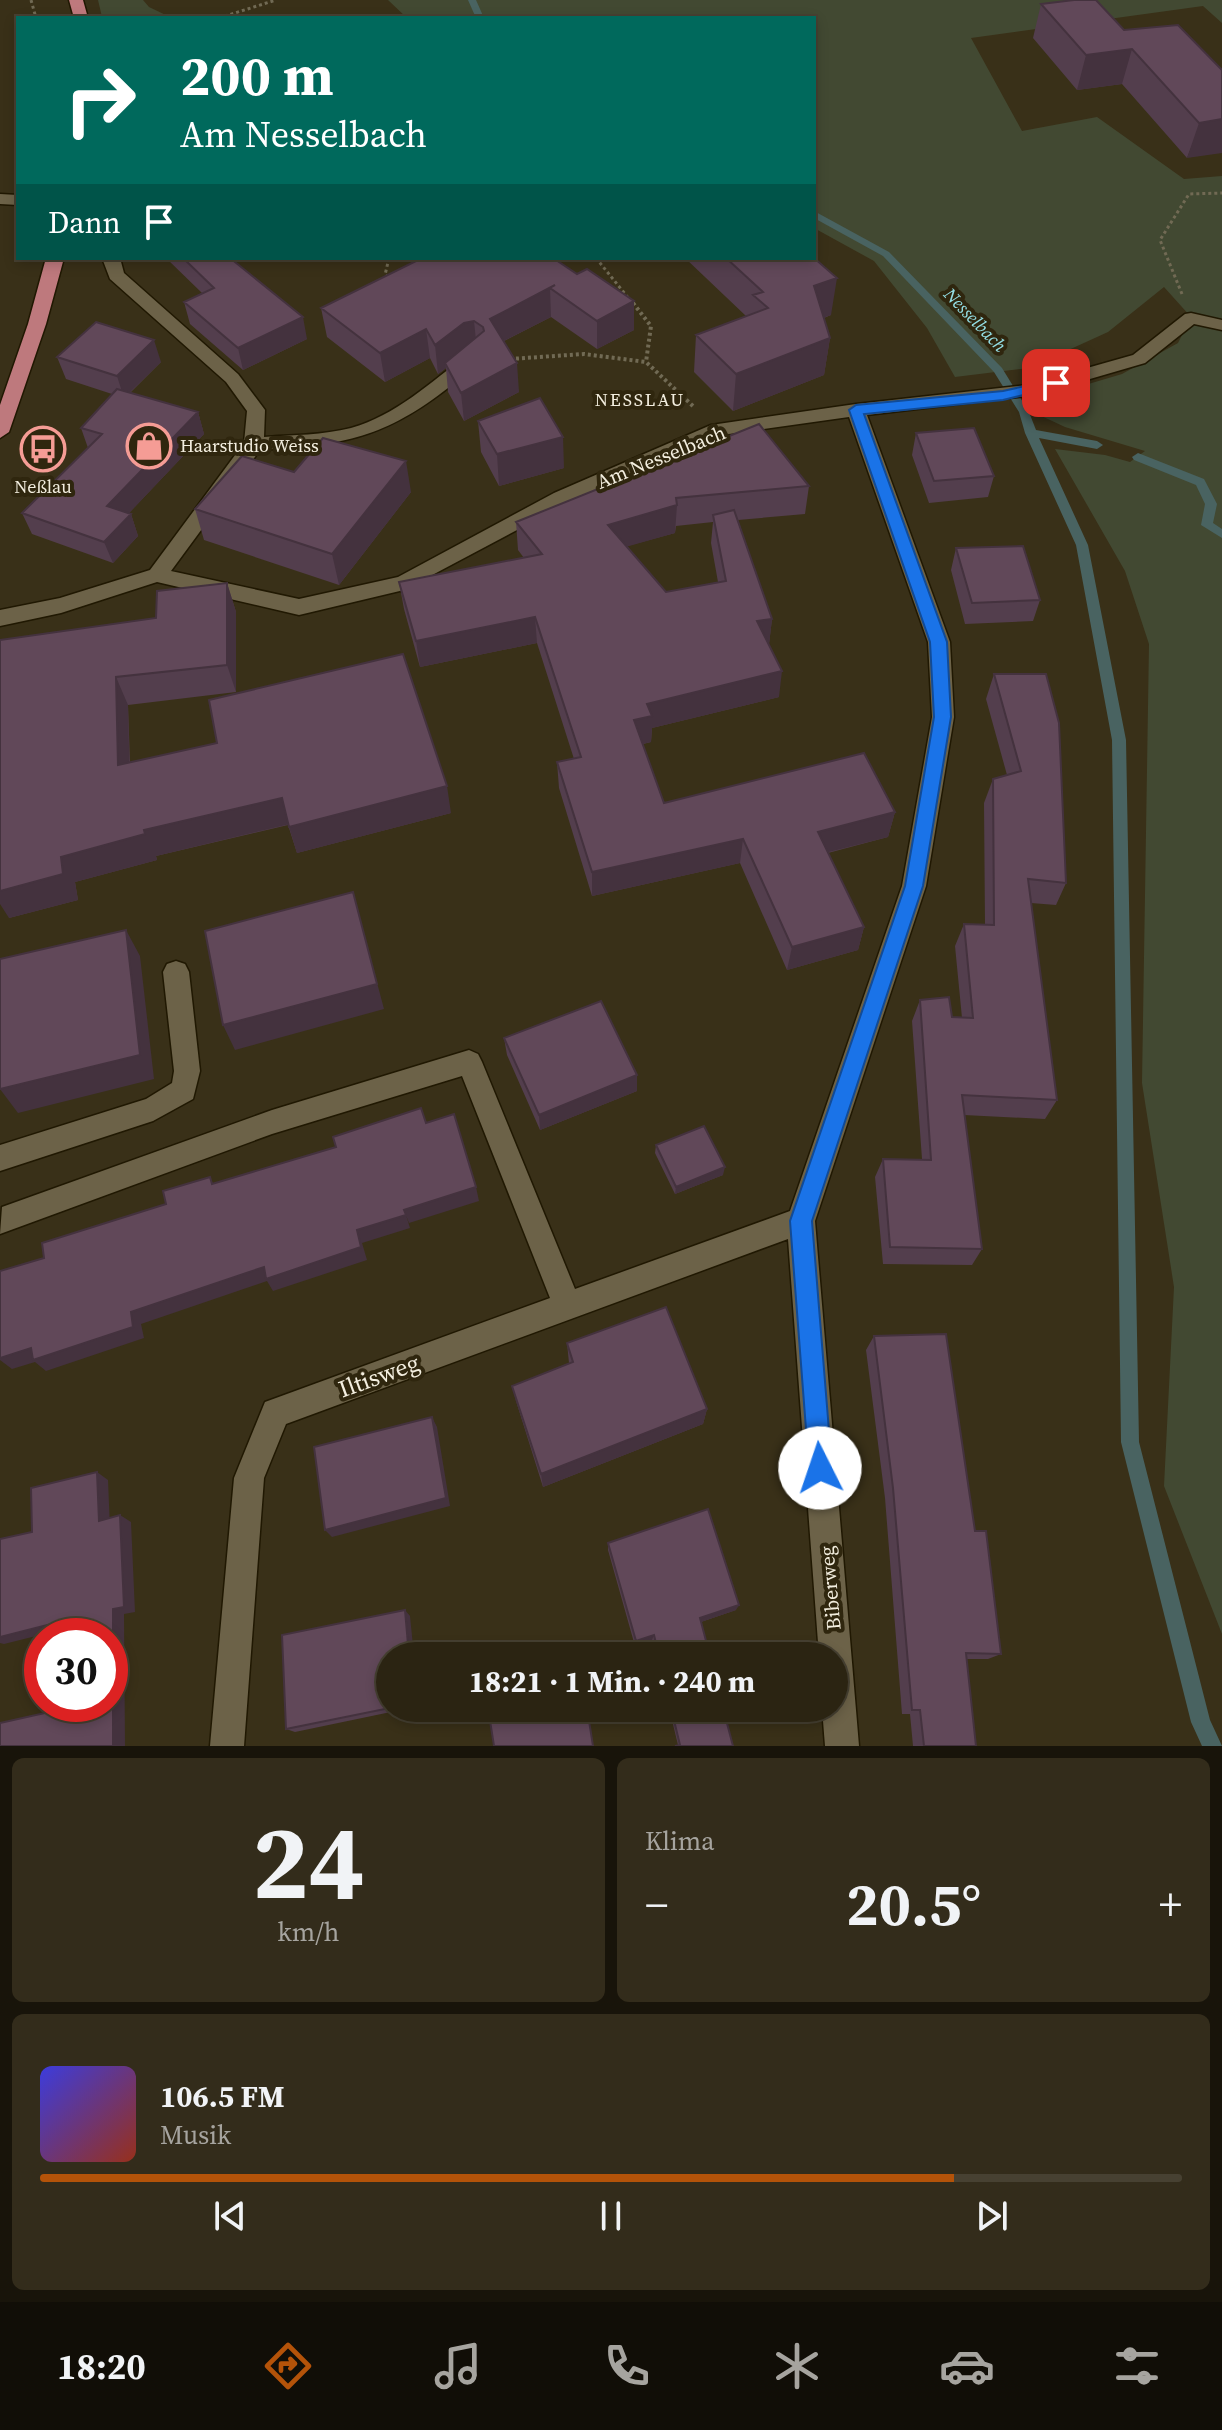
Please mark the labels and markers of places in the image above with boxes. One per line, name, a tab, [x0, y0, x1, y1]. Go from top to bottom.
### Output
pin	[1022, 349, 1090, 417]
shop icon: Haarstudio Weiss	[125, 422, 173, 470]
bus stop icon: Neßlau	[19, 425, 67, 473]
place label: Haarstudio Weiss	[180, 433, 319, 458]
place label: Neßlau	[14, 474, 72, 499]

